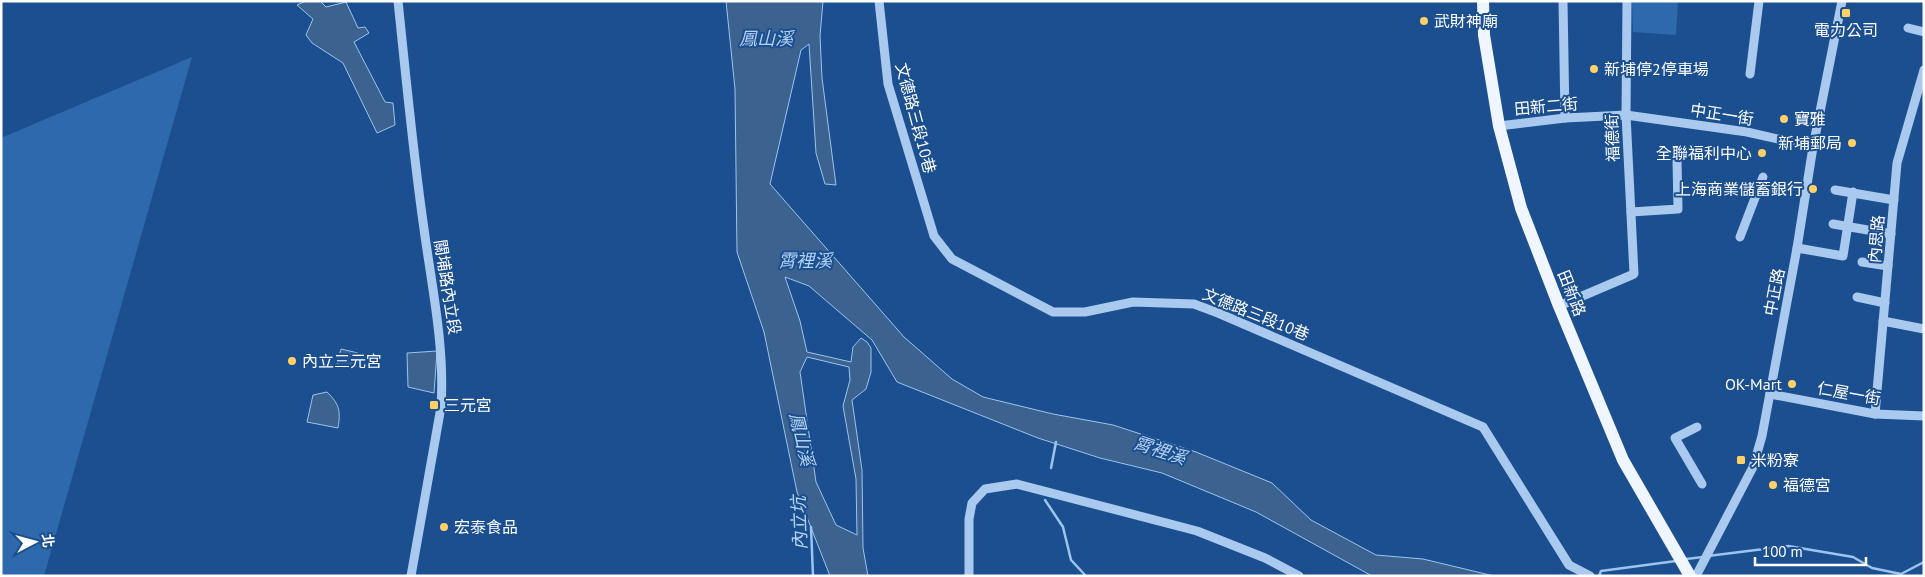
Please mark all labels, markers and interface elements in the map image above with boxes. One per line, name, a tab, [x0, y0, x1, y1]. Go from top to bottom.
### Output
marker: 電力公司	[1840, 7, 1852, 19]
place label: 武財神廟	[1434, 11, 1498, 31]
marker: 武財神廟	[1418, 15, 1430, 27]
place label: 電力公司	[1814, 20, 1878, 40]
water label: 鳳山溪	[739, 27, 796, 50]
place label: 新埔停2停車場	[1604, 59, 1709, 79]
street label: 文德路三段10巷	[892, 61, 940, 175]
marker: 新埔停2停車場	[1588, 63, 1600, 75]
street label: 田新二街	[1513, 93, 1579, 119]
street label: 中正一街	[1689, 99, 1755, 129]
place label: 寶雅	[1794, 109, 1826, 129]
marker: 寶雅	[1778, 113, 1790, 125]
street label: 福德街	[1601, 114, 1623, 162]
place label: 新埔郵局	[1778, 133, 1842, 153]
marker: 新埔郵局	[1846, 137, 1858, 149]
place label: 全聯福利中心	[1656, 143, 1752, 163]
marker: 全聯福利中心	[1756, 147, 1768, 159]
place label: 上海商業儲蓄銀行	[1675, 179, 1803, 199]
marker: 上海商業儲蓄銀行	[1807, 183, 1819, 195]
street label: 內思路	[1864, 214, 1888, 264]
street label: 關埔路內立段	[431, 238, 465, 336]
water label: 霄裡溪	[778, 249, 835, 272]
street label: 田新路	[1554, 267, 1590, 319]
street label: 中正路	[1760, 267, 1788, 317]
street label: 文德路三段10巷	[1200, 283, 1312, 345]
place label: 內立三元宮	[302, 351, 382, 371]
marker: 內立三元宮	[286, 355, 298, 367]
place label: OK-Mart	[1725, 374, 1783, 394]
marker: OK-Mart	[1786, 378, 1798, 390]
street label: 仁屋一街	[1816, 378, 1882, 408]
place label: 三元宮	[444, 395, 492, 415]
marker: 三元宮	[428, 399, 440, 411]
water label: 鳳山溪	[785, 410, 820, 471]
water label: 霄裡溪	[1131, 431, 1192, 470]
place label: 米粉寮	[1751, 450, 1799, 470]
marker: 米粉寮	[1735, 454, 1747, 466]
place label: 福德宮	[1783, 475, 1831, 495]
marker: 福德宮	[1767, 479, 1779, 491]
water label: 內立坑	[786, 493, 811, 550]
north arrow	[10, 517, 60, 567]
place label: 宏泰食品	[454, 517, 518, 537]
marker: 宏泰食品	[438, 521, 450, 533]
text: 北	[38, 533, 58, 549]
scale bar	[1755, 534, 1866, 566]
text: 100 m	[1762, 542, 1803, 561]

